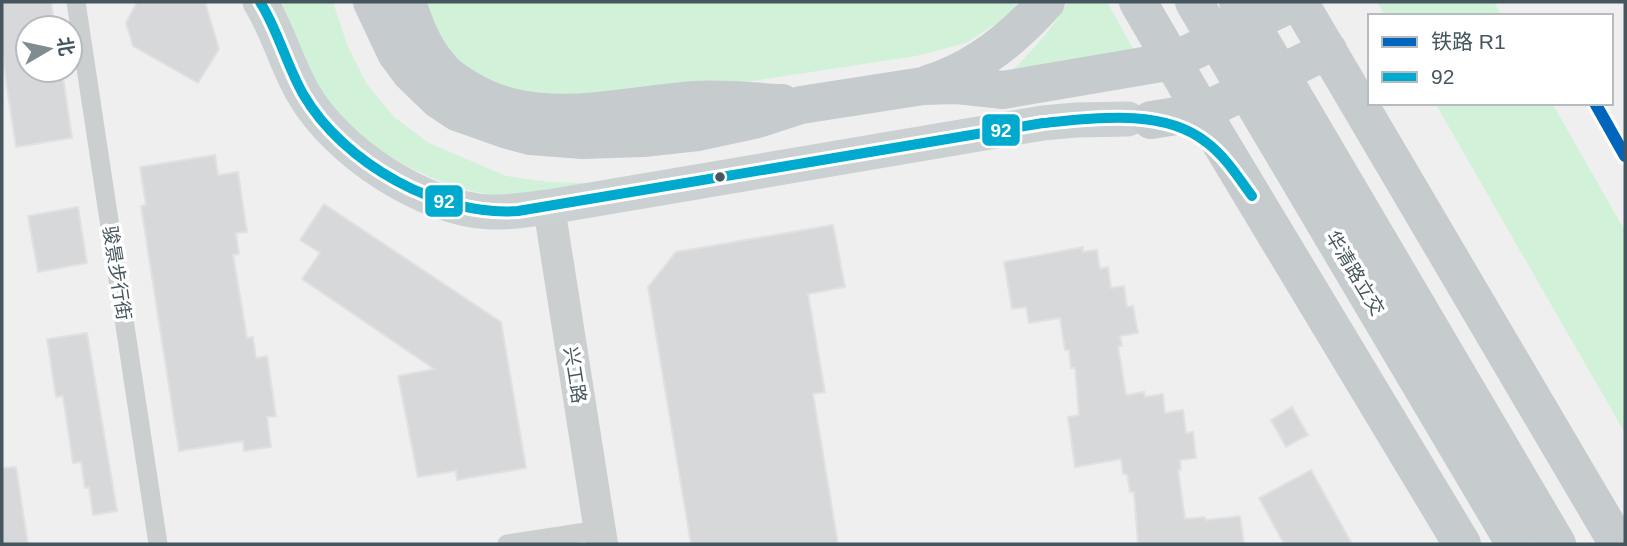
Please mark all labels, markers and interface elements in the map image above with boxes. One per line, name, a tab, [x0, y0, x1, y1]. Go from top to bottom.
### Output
north arrow	[14, 14, 84, 84]
legend	[1368, 14, 1613, 105]
text: 铁路 R1	[1431, 30, 1506, 53]
text: 北	[53, 35, 77, 57]
text: 92	[1431, 65, 1454, 88]
line badge: 92	[981, 113, 1021, 147]
text: 92	[990, 120, 1012, 141]
unlabelled marker	[713, 170, 727, 184]
line badge: 92	[424, 184, 464, 218]
text: 92	[433, 191, 455, 212]
street label: 骏景步行街	[99, 224, 135, 322]
street label: 华清路立交	[1322, 227, 1388, 319]
street label: 兴工路	[560, 345, 590, 405]

